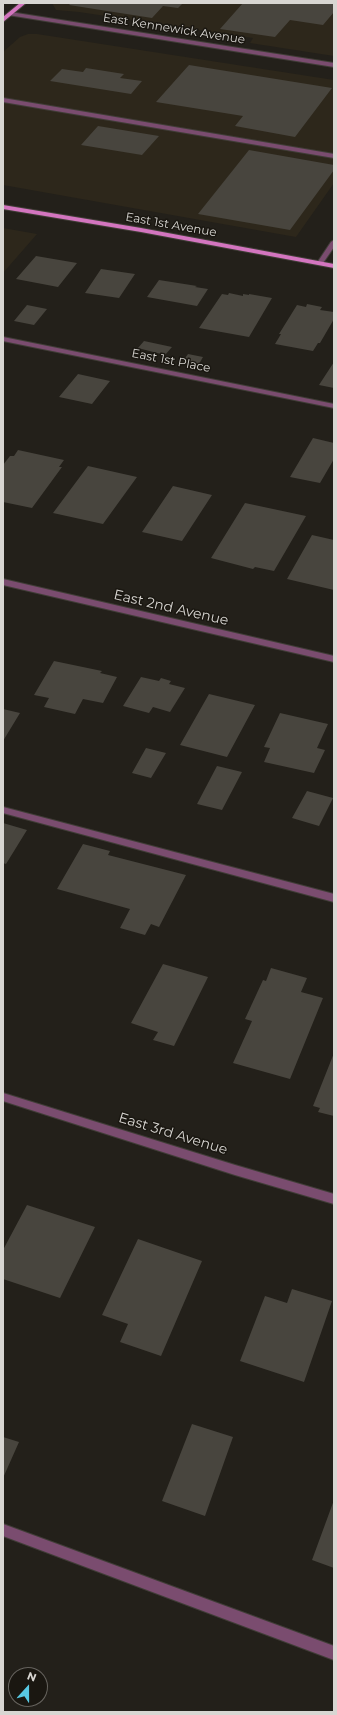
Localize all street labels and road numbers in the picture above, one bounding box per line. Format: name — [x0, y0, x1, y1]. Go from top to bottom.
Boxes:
street label: East Kennewick Avenue — [102, 11, 246, 47]
street label: East 1st Avenue — [124, 210, 218, 240]
street label: East 1st Place — [130, 346, 212, 376]
street label: East 2nd Avenue — [112, 587, 230, 629]
street label: East 3rd Avenue — [116, 1109, 230, 1159]

